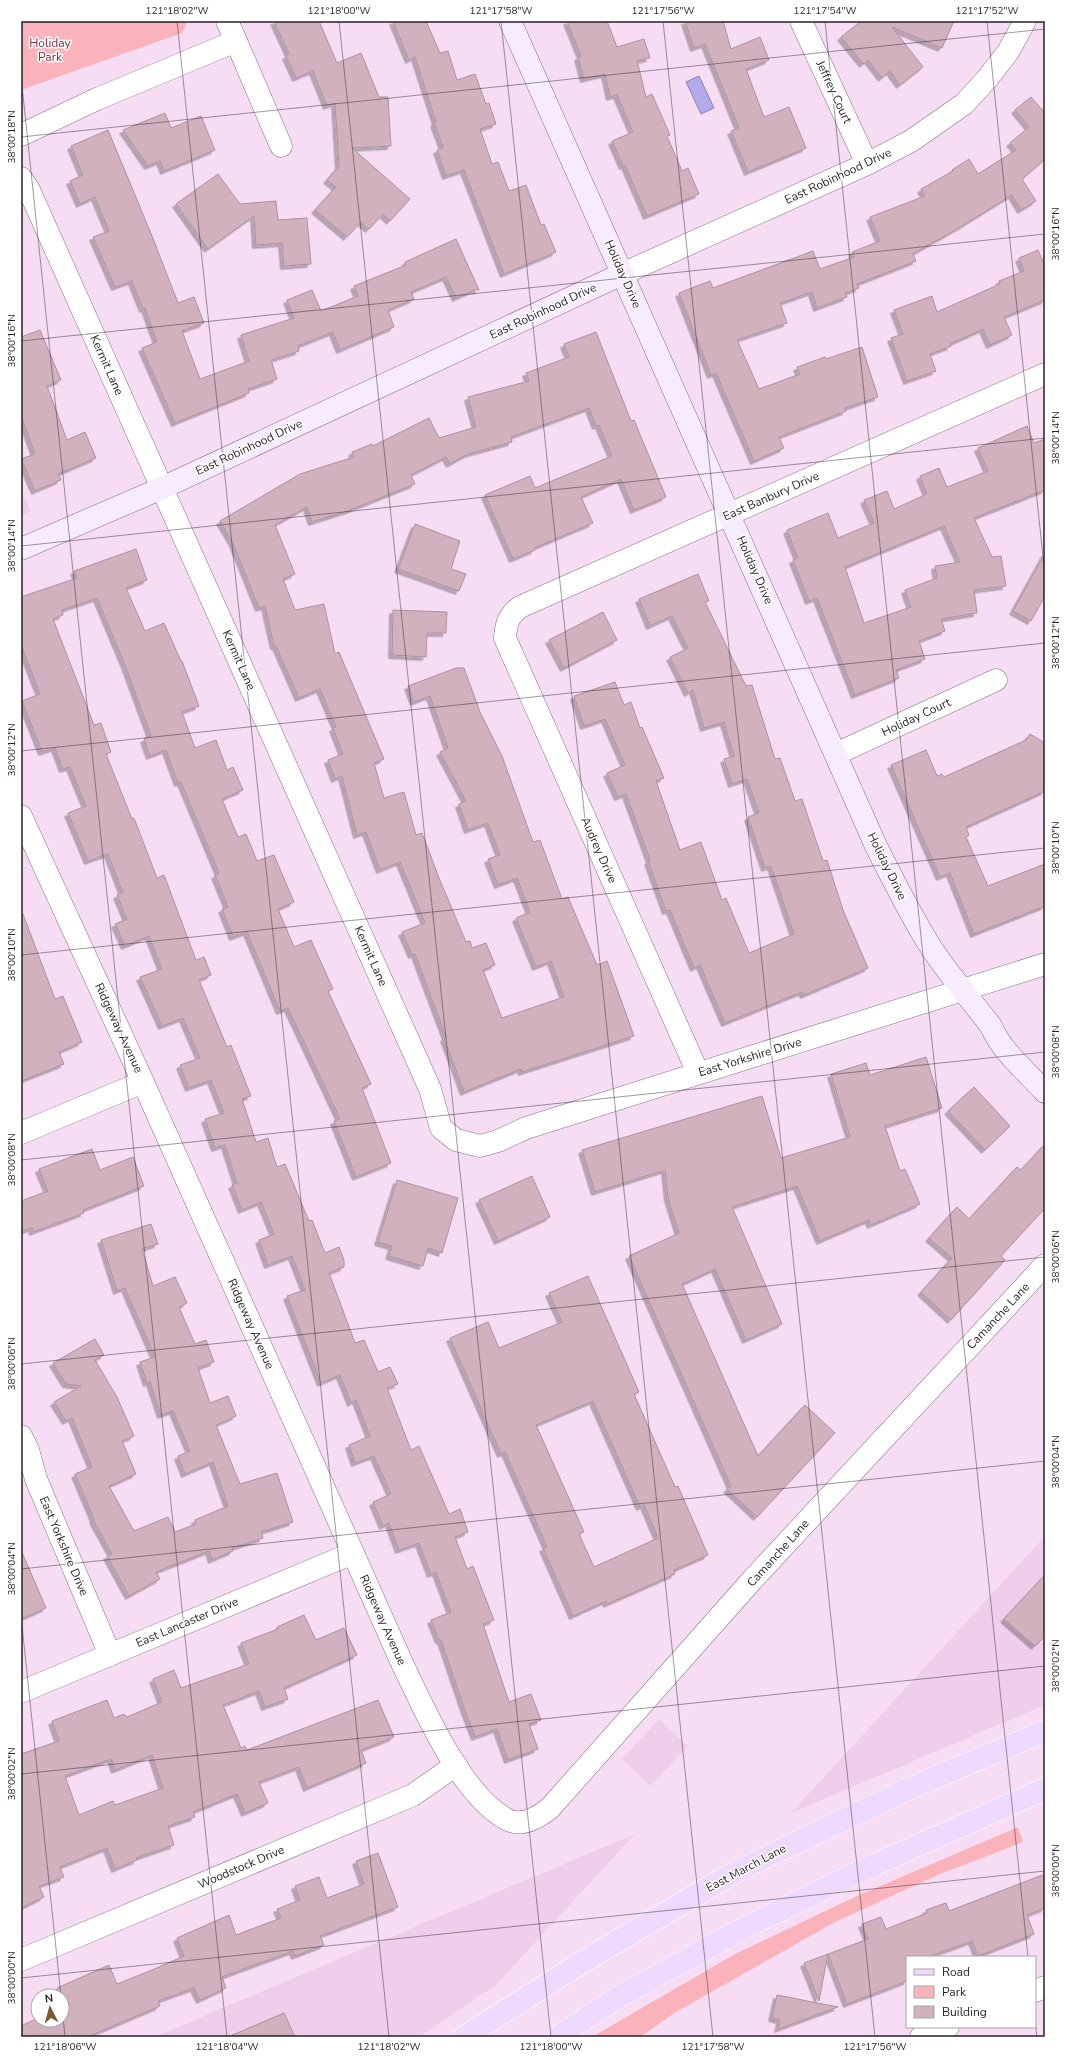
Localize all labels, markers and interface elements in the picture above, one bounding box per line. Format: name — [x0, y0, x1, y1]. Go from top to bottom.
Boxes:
text: 121°18'02"W — [146, 4, 208, 18]
text: 121°18'00"W — [308, 4, 370, 18]
text: 121°17'58"W — [470, 4, 532, 18]
text: 121°17'56"W — [632, 4, 694, 18]
text: 121°17'54"W — [794, 4, 856, 18]
text: 121°17'52"W — [956, 4, 1018, 18]
park label: Holiday Park — [29, 35, 72, 65]
street label: Jeffrey Court — [812, 57, 856, 127]
text: 38°00'18"N — [5, 110, 19, 164]
street label: East Robinhood Drive — [782, 144, 894, 208]
text: 38°00'16"N — [1049, 207, 1063, 261]
street label: Holiday Drive — [601, 237, 645, 311]
street label: East Robinhood Drive — [487, 279, 599, 343]
text: 38°00'16"N — [5, 314, 19, 368]
street label: Kermit Lane — [87, 332, 127, 398]
text: 38°00'14"N — [1049, 411, 1063, 465]
street label: East Robinhood Drive — [193, 415, 305, 479]
street label: East Banbury Drive — [720, 468, 822, 524]
text: 38°00'14"N — [5, 519, 19, 573]
street label: Holiday Drive — [733, 533, 777, 607]
text: 38°00'12"N — [1049, 616, 1063, 670]
street label: Kermit Lane — [219, 627, 259, 693]
street label: Holiday Court — [879, 694, 954, 740]
text: 38°00'12"N — [5, 723, 19, 777]
street label: Audrey Drive — [577, 814, 621, 886]
text: 38°00'10"N — [1049, 821, 1063, 875]
street label: Holiday Drive — [864, 830, 910, 902]
street label: Kermit Lane — [351, 923, 391, 989]
text: 38°00'10"N — [5, 928, 19, 982]
street label: Ridgeway Avenue — [91, 980, 147, 1076]
text: 38°00'08"N — [1049, 1025, 1063, 1079]
street label: East Yorkshire Drive — [697, 1034, 803, 1080]
text: 38°00'08"N — [5, 1133, 19, 1187]
text: 38°00'06"N — [1049, 1230, 1063, 1284]
street label: Ridgeway Avenue — [224, 1276, 278, 1372]
street label: Camanche Lane — [963, 1279, 1033, 1353]
text: 38°00'06"N — [5, 1337, 19, 1391]
text: 38°00'04"N — [1049, 1435, 1063, 1489]
street label: East Yorkshire Drive — [36, 1494, 92, 1598]
street label: Camanche Lane — [743, 1516, 813, 1590]
text: 38°00'04"N — [5, 1542, 19, 1596]
street label: Ridgeway Avenue — [356, 1572, 410, 1668]
street label: East Lancaster Drive — [133, 1593, 241, 1651]
text: 38°00'02"N — [1049, 1639, 1063, 1693]
text: 38°00'02"N — [5, 1747, 19, 1801]
street label: East March Lane — [703, 1840, 789, 1896]
street label: Woodstock Drive — [195, 1842, 287, 1892]
text: 38°00'00"N — [1049, 1844, 1063, 1898]
text: 38°00'00"N — [5, 1951, 19, 2005]
legend — [906, 1956, 1036, 2028]
text: Road — [942, 1964, 970, 1980]
text: Park — [942, 1984, 967, 2000]
north arrow — [30, 1988, 70, 2028]
text: N — [44, 1991, 54, 2006]
text: Building — [942, 2004, 987, 2020]
text: 121°18'06"W — [34, 2040, 96, 2054]
text: 121°18'04"W — [196, 2040, 258, 2054]
text: 121°18'02"W — [358, 2040, 420, 2054]
text: 121°18'00"W — [520, 2040, 582, 2054]
text: 121°17'58"W — [682, 2040, 744, 2054]
text: 121°17'56"W — [844, 2040, 906, 2054]

